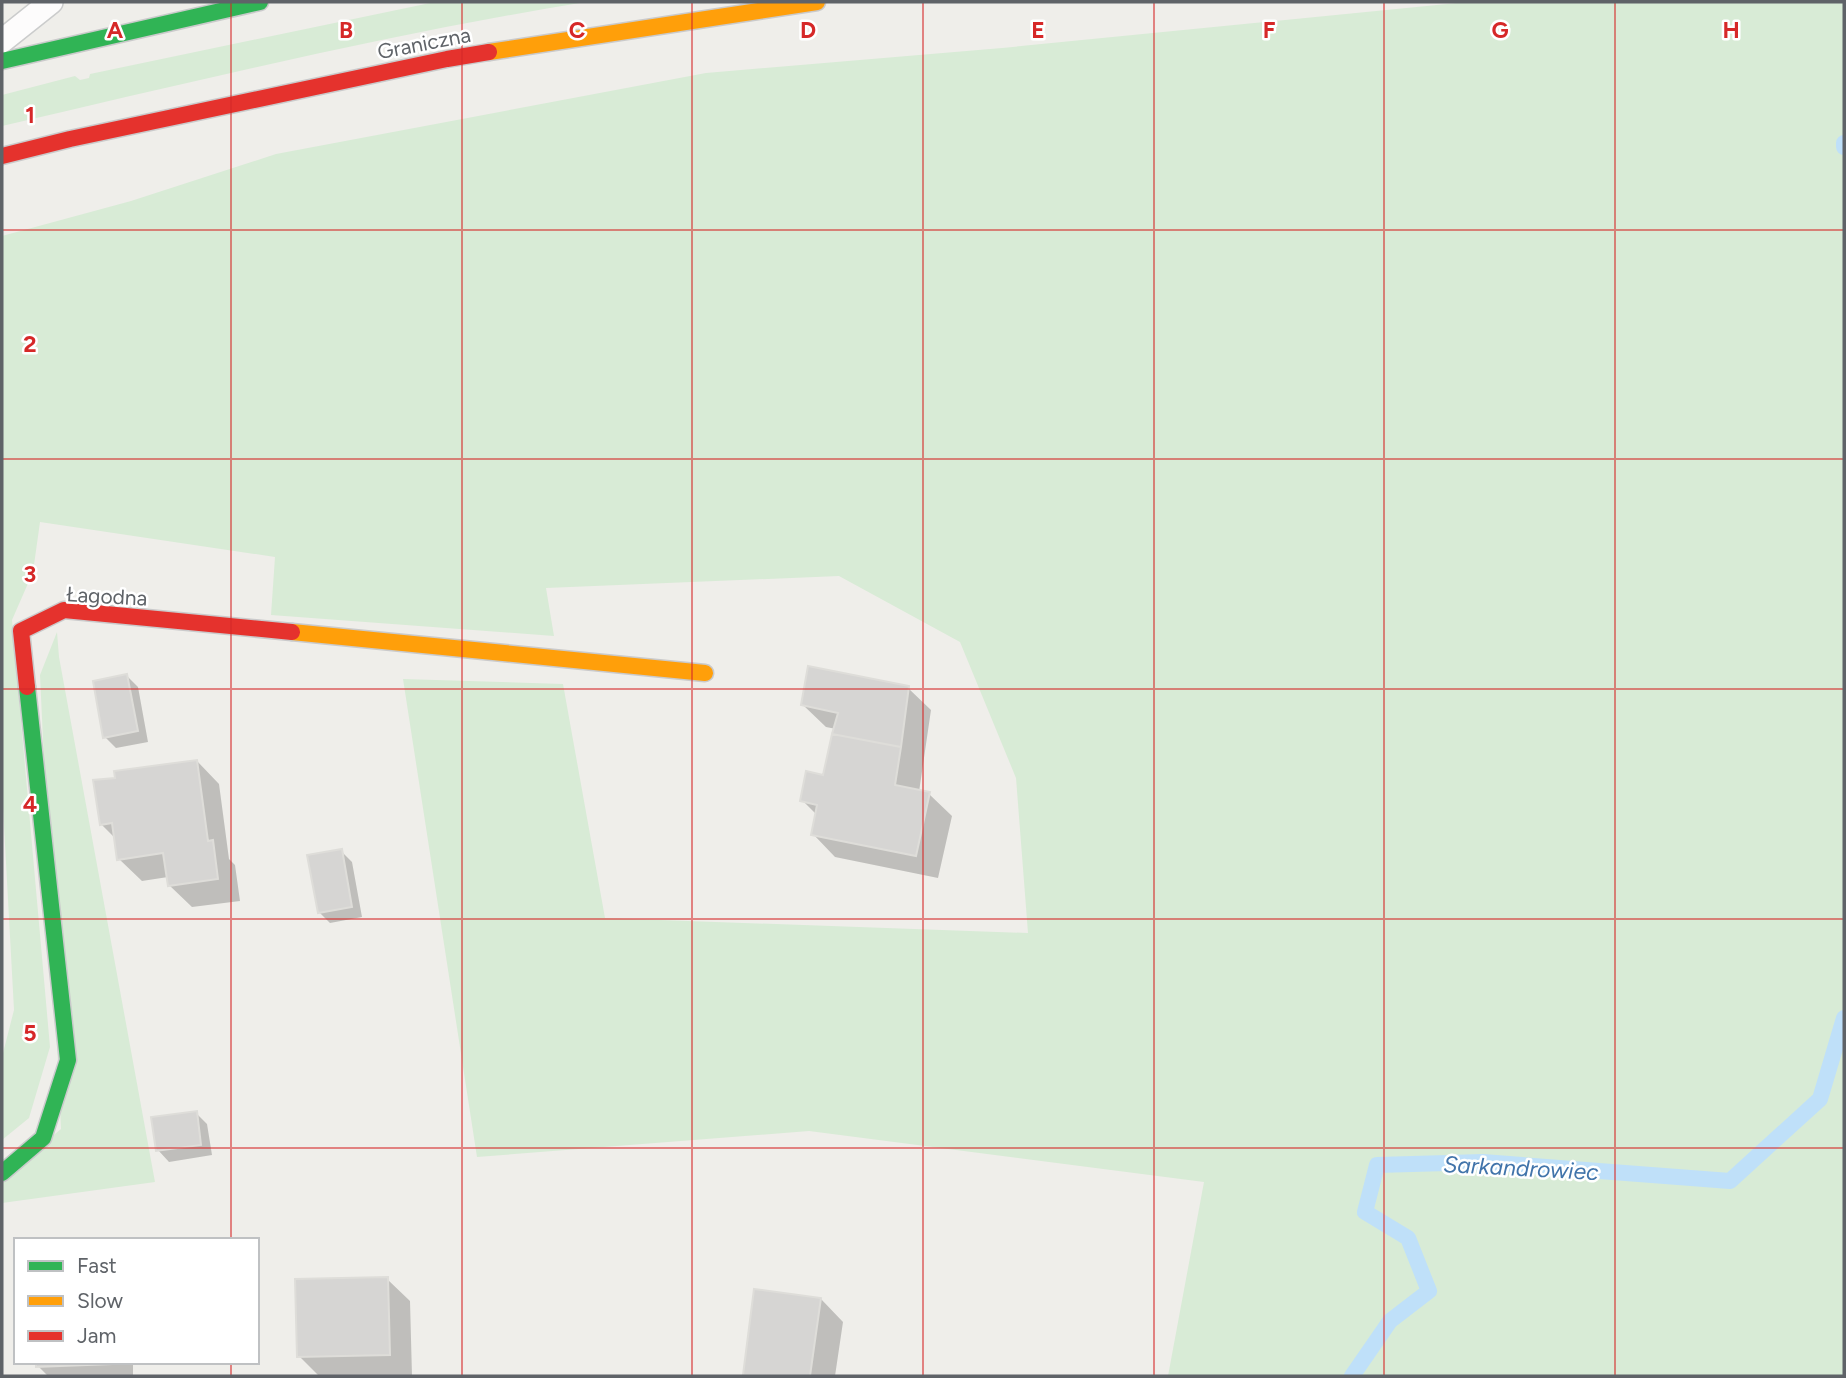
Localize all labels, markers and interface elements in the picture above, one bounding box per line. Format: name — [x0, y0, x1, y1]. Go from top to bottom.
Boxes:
text: A — [107, 16, 124, 44]
text: B — [339, 16, 353, 44]
text: C — [569, 16, 586, 44]
text: D — [800, 16, 816, 44]
text: E — [1031, 16, 1045, 44]
text: F — [1263, 16, 1276, 44]
text: G — [1491, 16, 1509, 44]
text: H — [1722, 16, 1740, 44]
street label: Graniczna — [375, 22, 473, 64]
text: 1 — [25, 101, 35, 129]
text: 2 — [23, 330, 37, 358]
text: 3 — [24, 560, 36, 588]
street label: Łagodna — [66, 581, 148, 611]
text: 4 — [23, 790, 37, 818]
text: 5 — [23, 1019, 37, 1047]
water label: Sarkandrowiec — [1443, 1150, 1600, 1186]
legend — [14, 1238, 259, 1364]
text: Fast — [77, 1253, 117, 1278]
text: Slow — [77, 1288, 123, 1313]
text: Jam — [77, 1323, 116, 1348]

